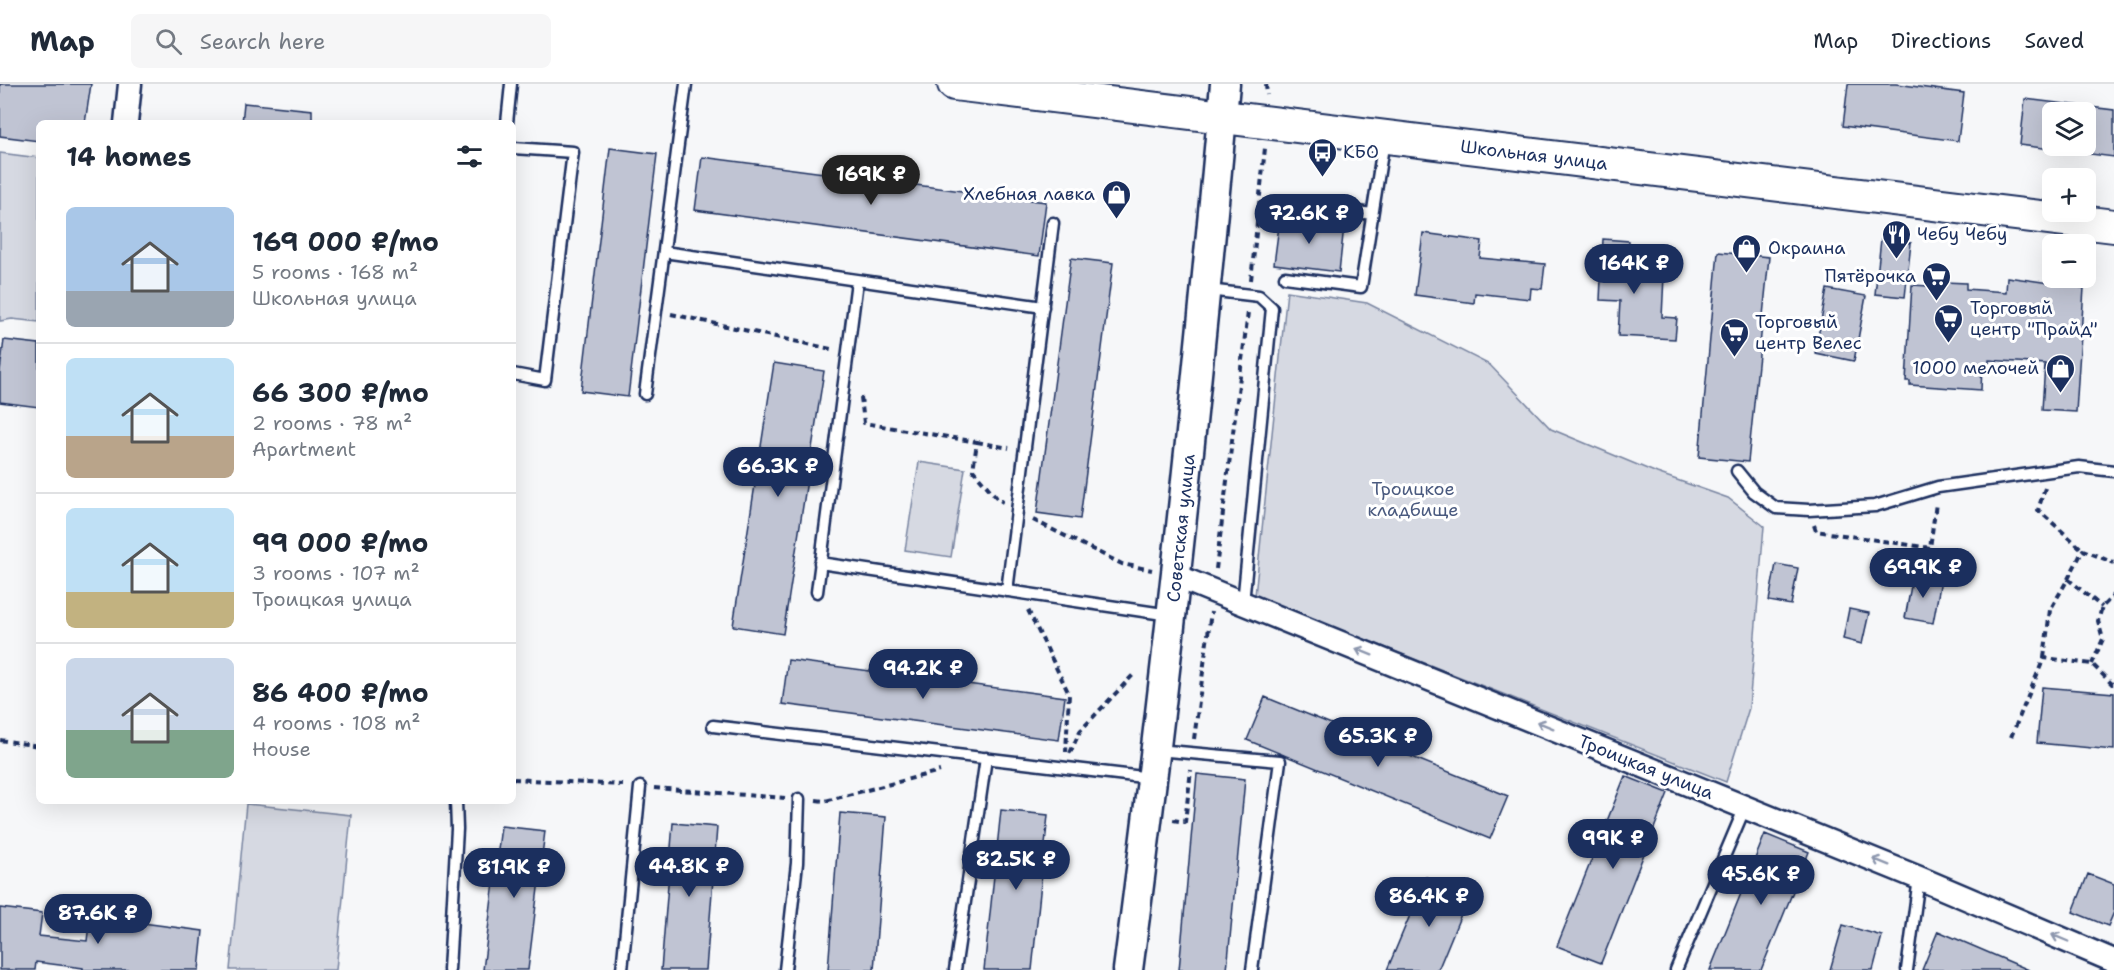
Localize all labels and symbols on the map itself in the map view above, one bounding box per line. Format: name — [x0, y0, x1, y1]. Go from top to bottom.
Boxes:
street label: Школьная улица — [1459, 134, 1609, 176]
bus stop icon: КБО — [1306, 136, 1338, 178]
place label: КБО — [1343, 140, 1379, 164]
pin: 169K ₽ — [822, 155, 920, 206]
shop icon: Хлебная лавка — [1100, 178, 1132, 220]
place label: Хлебная лавка — [963, 182, 1095, 206]
pin: 72.6K ₽ — [1254, 194, 1364, 245]
restaurant icon: Чебу Чебу — [1880, 218, 1912, 260]
place label: Чебу Чебу — [1917, 222, 2007, 246]
shop icon: Окраина — [1731, 232, 1763, 274]
place label: Окраина — [1768, 236, 1845, 260]
pin: 164K ₽ — [1585, 244, 1683, 295]
supermarket icon: Пятёрочка — [1921, 260, 1953, 302]
place label: Пятёрочка — [1825, 264, 1916, 288]
place label: Торговый центр "Прайд" — [1970, 296, 2098, 341]
supermarket icon: Торговый центр "Прайд" — [1933, 302, 1965, 344]
place label: Торговый центр Велес — [1755, 310, 1862, 355]
supermarket icon: Торговый центр Велес — [1718, 316, 1750, 358]
shop icon: 1000 мелочей — [2044, 352, 2076, 394]
place label: 1000 мелочей — [1912, 356, 2039, 380]
pin: 66.3K ₽ — [723, 447, 833, 498]
street label: Советская улица — [1161, 453, 1201, 603]
park label: Троицкое кладбище — [1367, 477, 1459, 522]
pin: 69.9K ₽ — [1868, 548, 1978, 599]
one-way arrow — [1355, 646, 1374, 657]
pin: 94.2K ₽ — [868, 649, 978, 700]
pin: 65.3K ₽ — [1323, 717, 1433, 768]
one-way arrow — [1536, 719, 1554, 730]
street label: Троицкая улица — [1575, 729, 1717, 805]
pin: 99K ₽ — [1571, 819, 1655, 870]
pin: 82.5K ₽ — [961, 840, 1071, 891]
pin: 44.8K ₽ — [634, 847, 744, 898]
pin: 81.9K ₽ — [459, 848, 569, 899]
pin: 45.6K ₽ — [1706, 855, 1816, 906]
one-way arrow — [1872, 856, 1890, 867]
pin: 86.4K ₽ — [1374, 877, 1484, 928]
pin: 87.6K ₽ — [43, 894, 153, 945]
one-way arrow — [2052, 932, 2070, 944]

